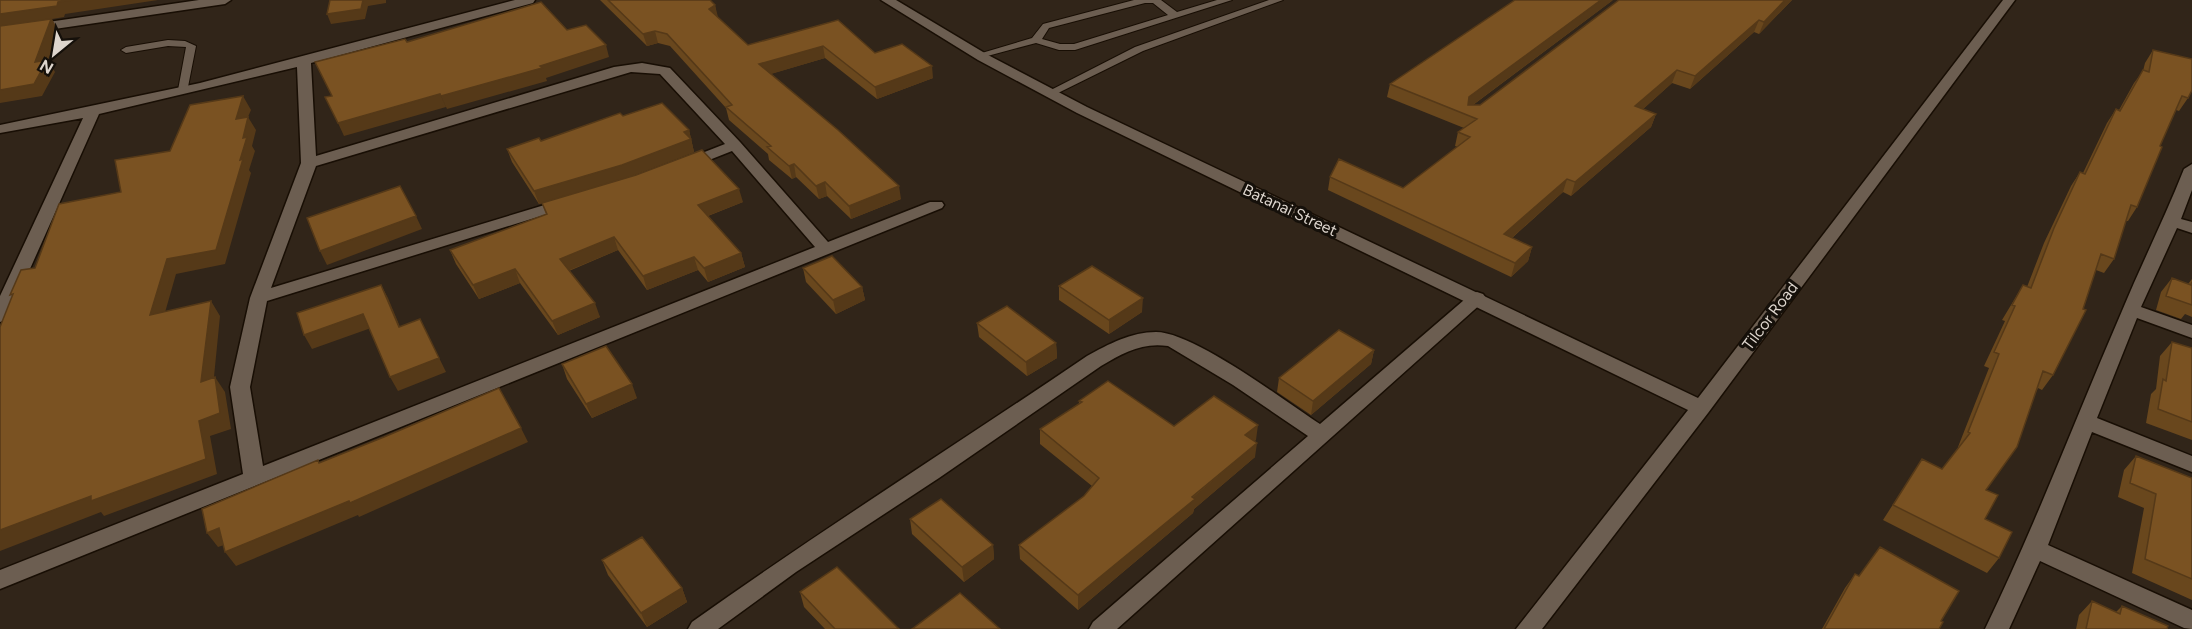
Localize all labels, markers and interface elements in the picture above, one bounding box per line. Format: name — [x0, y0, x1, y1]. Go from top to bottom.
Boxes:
north arrow — [24, 24, 84, 84]
text: N — [37, 55, 57, 78]
street label: Batanai Street — [1240, 180, 1340, 240]
street label: Tilcor Road — [1738, 278, 1802, 354]

